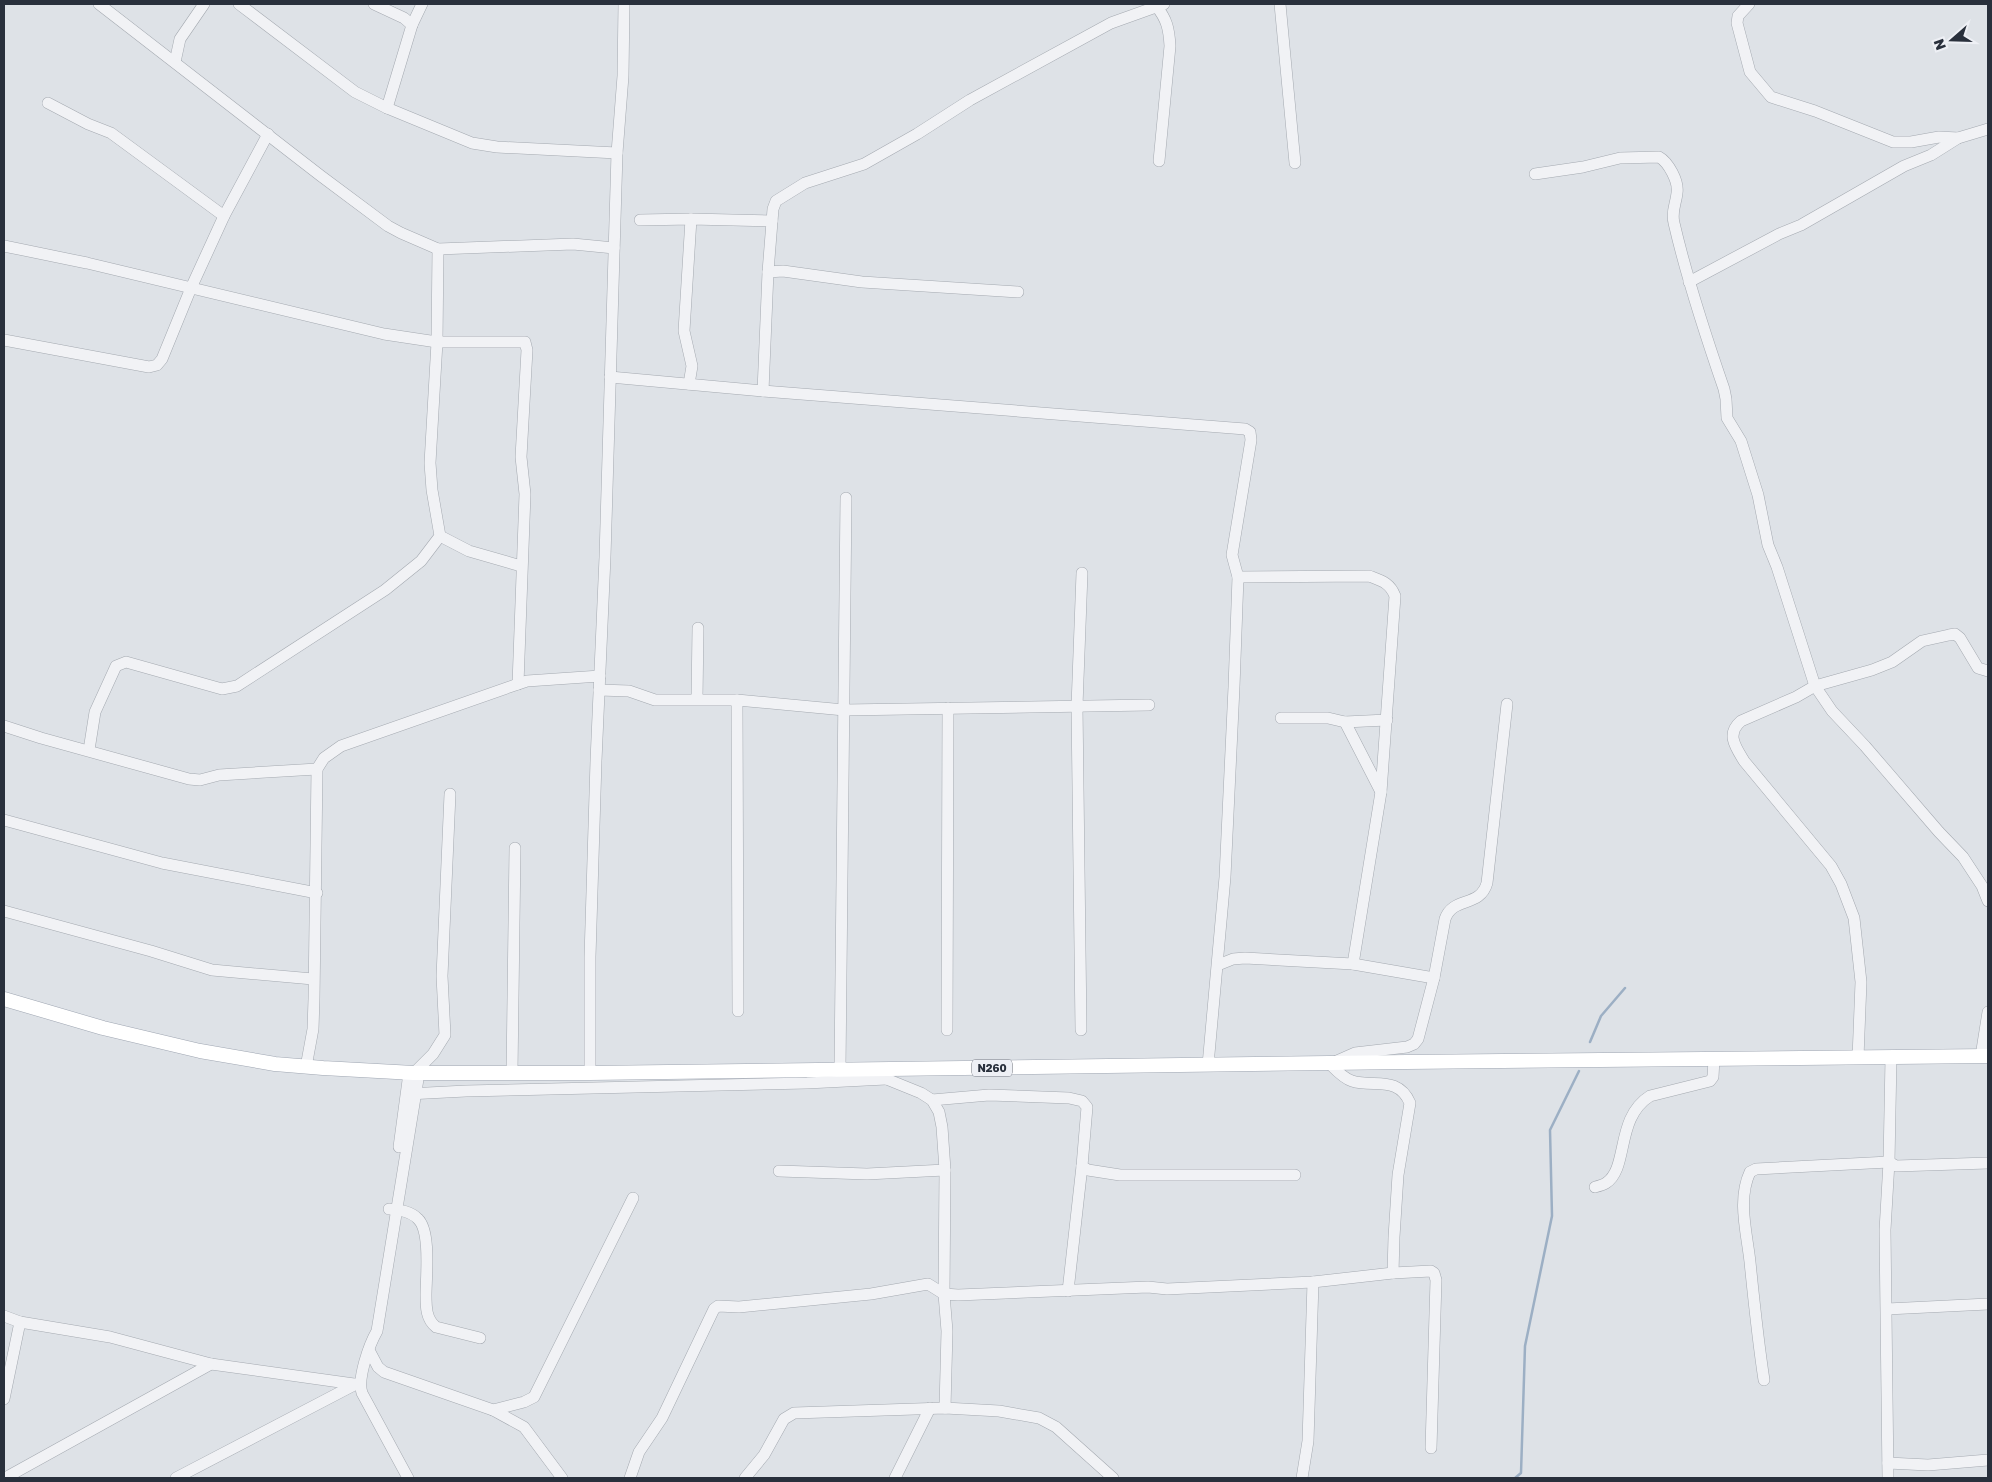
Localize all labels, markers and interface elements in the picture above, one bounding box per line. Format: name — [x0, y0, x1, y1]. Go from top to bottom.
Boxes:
north arrow — [1927, 15, 1977, 65]
text: N — [1930, 37, 1949, 53]
road number: N260 — [972, 1060, 1012, 1076]

